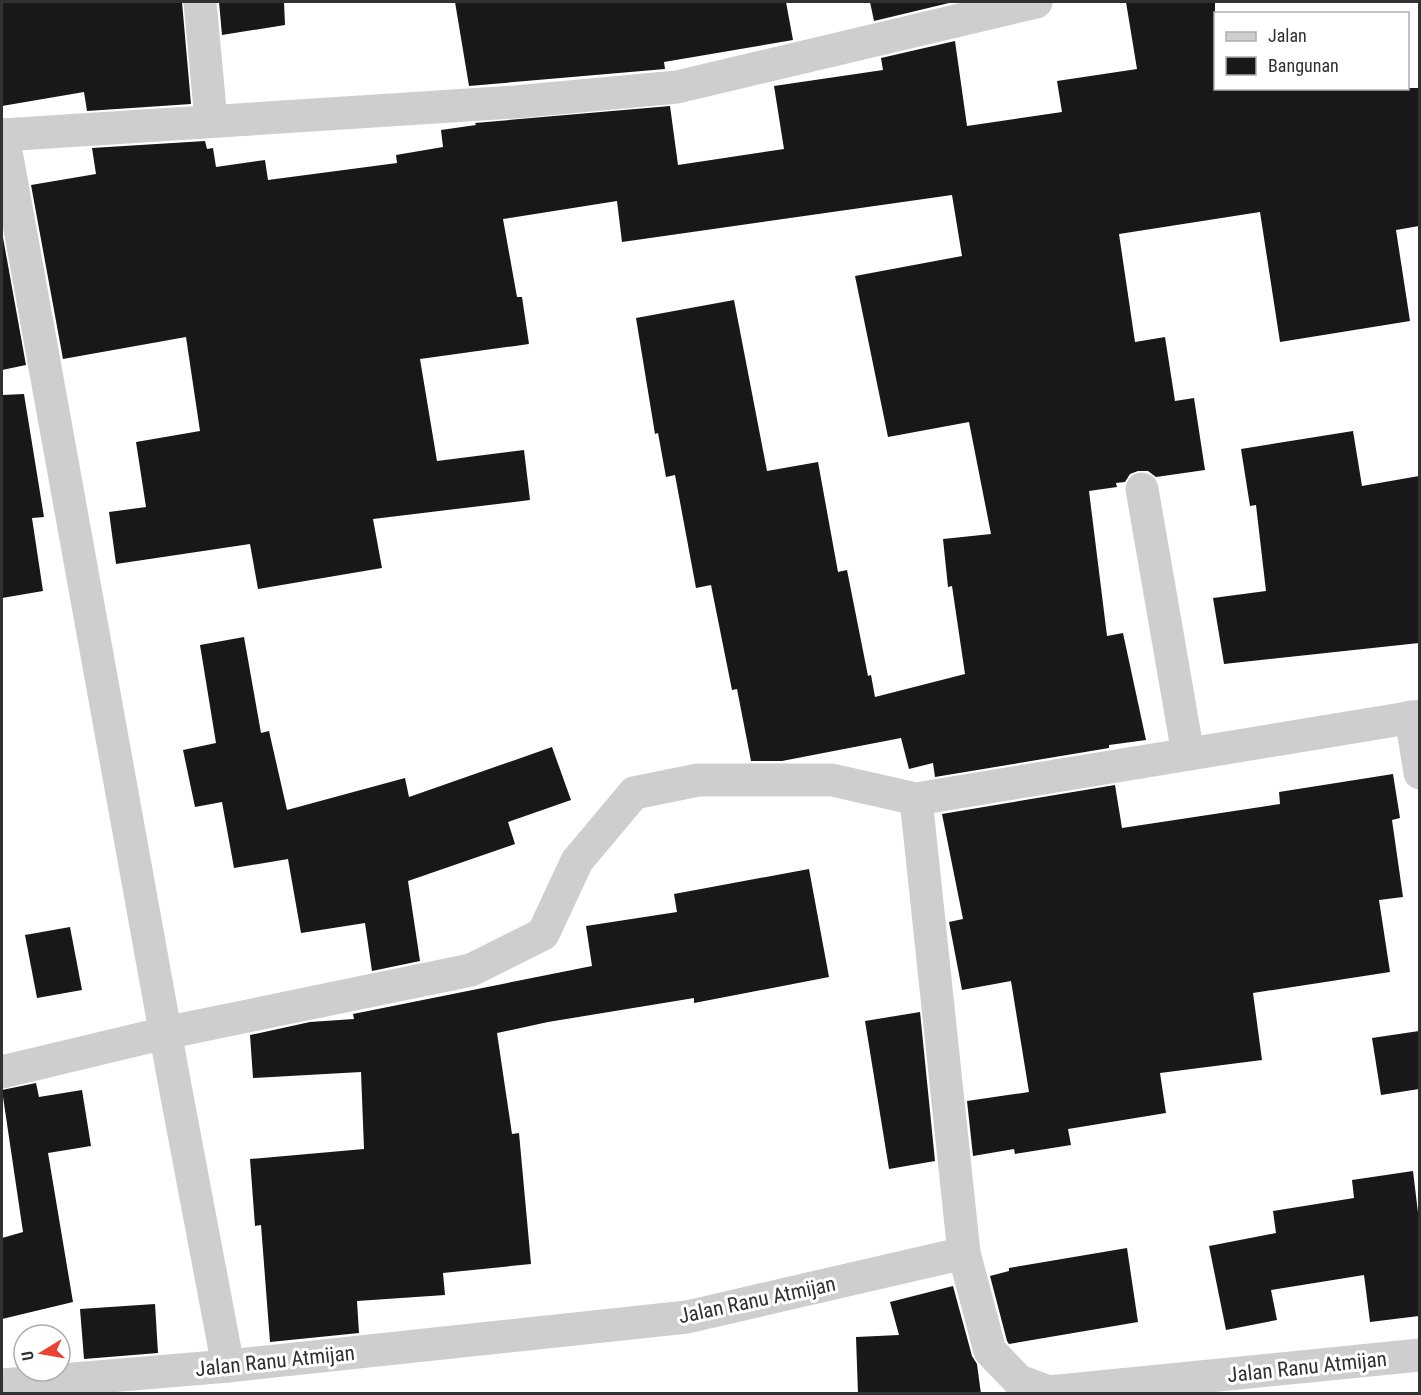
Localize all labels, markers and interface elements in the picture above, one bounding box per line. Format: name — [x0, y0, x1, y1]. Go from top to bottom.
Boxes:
legend — [1214, 12, 1409, 90]
text: Jalan — [1268, 25, 1307, 46]
text: Bangunan — [1268, 55, 1339, 76]
street label: Jalan Ranu Atmijan — [676, 1272, 838, 1328]
north arrow — [12, 1323, 72, 1383]
street label: Jalan Ranu Atmijan — [194, 1341, 356, 1381]
street label: Jalan Ranu Atmijan — [1226, 1347, 1388, 1387]
text: U — [18, 1349, 38, 1362]

